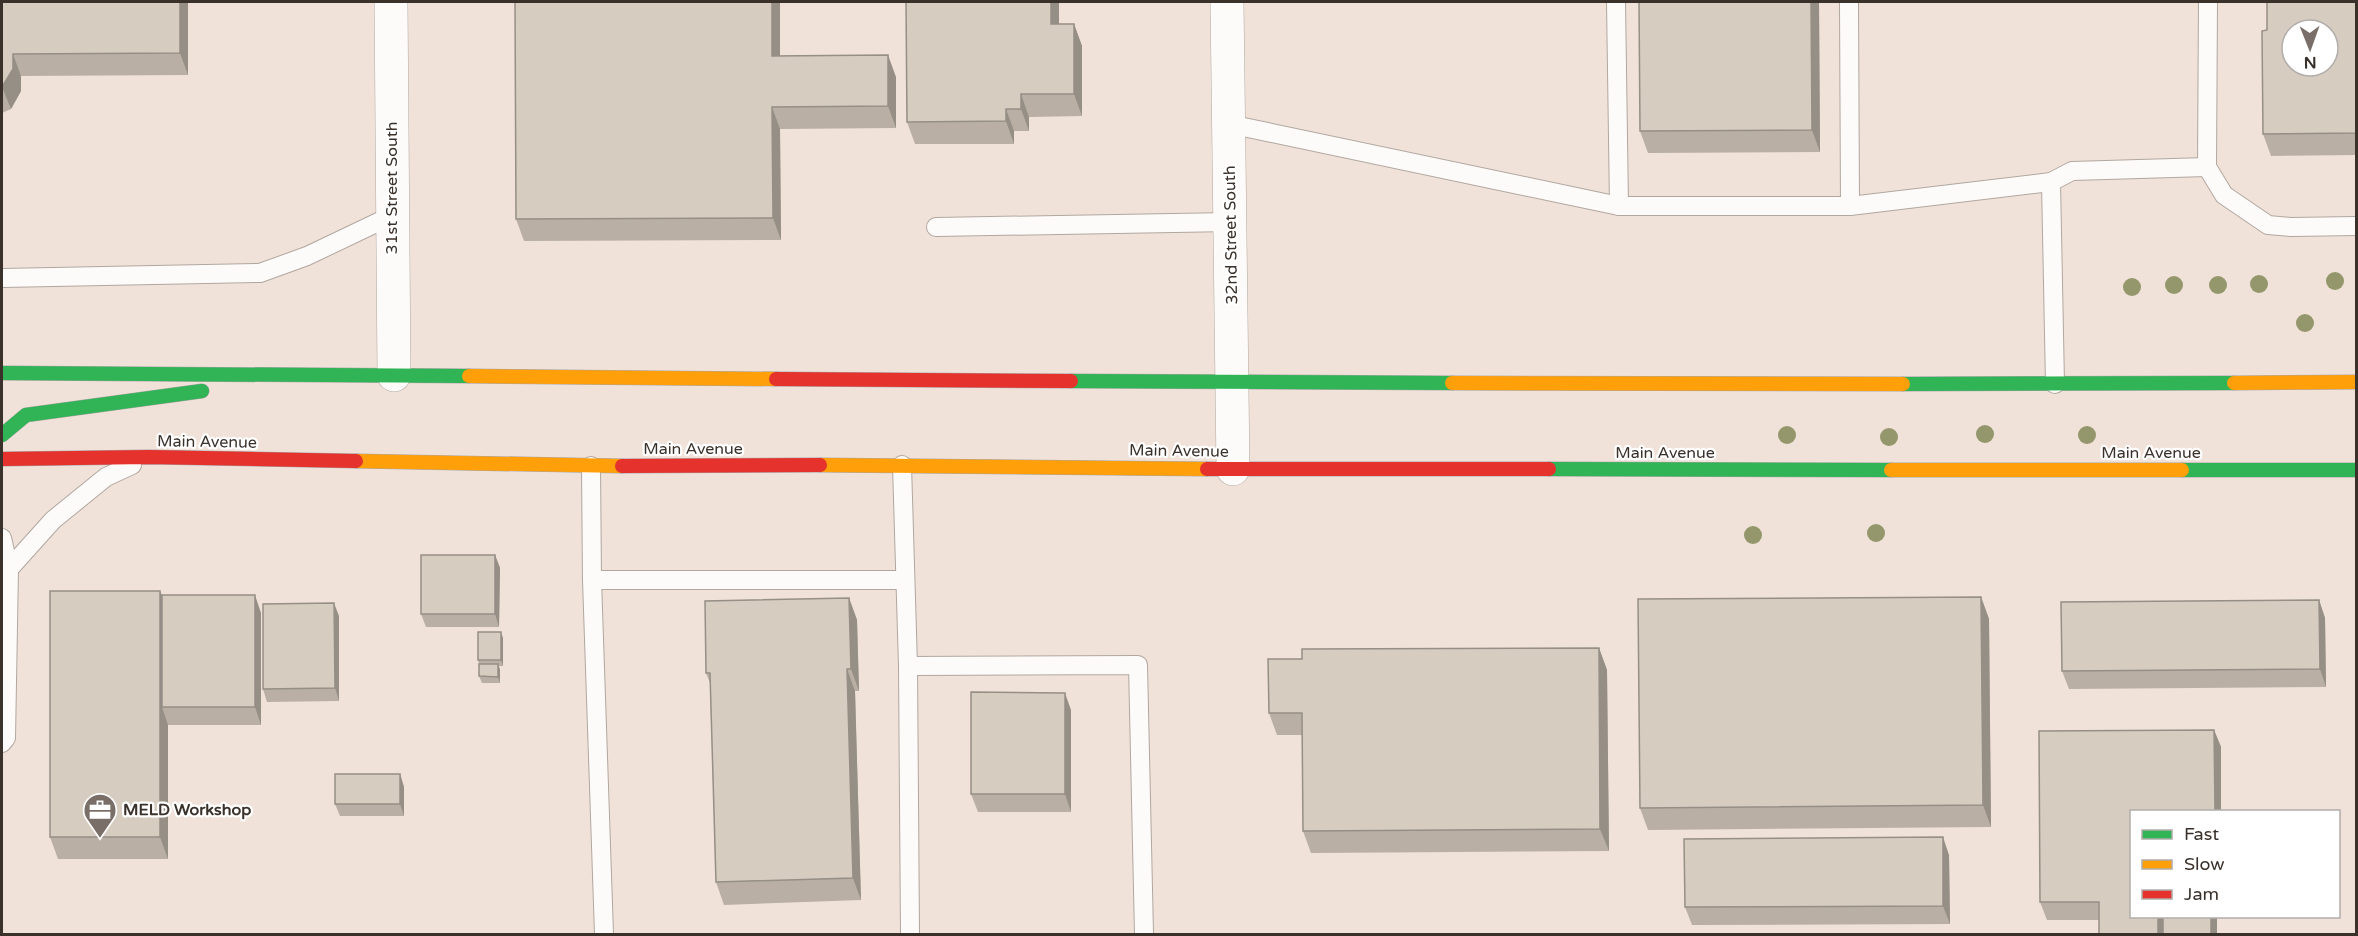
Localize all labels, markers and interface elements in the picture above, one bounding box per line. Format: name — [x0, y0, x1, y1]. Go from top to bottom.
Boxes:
north arrow — [2280, 18, 2340, 78]
text: N — [2304, 52, 2317, 72]
street label: 31st Street South — [382, 121, 402, 255]
street label: 32nd Street South — [1220, 165, 1242, 305]
street label: Main Avenue — [157, 431, 257, 453]
street label: Main Avenue — [643, 439, 743, 459]
street label: Main Avenue — [1129, 440, 1229, 462]
street label: Main Avenue — [1615, 443, 1715, 463]
street label: Main Avenue — [2101, 443, 2201, 463]
office icon: MELD Workshop — [82, 792, 118, 839]
place label: MELD Workshop — [123, 800, 251, 820]
legend — [2130, 810, 2340, 918]
text: Fast — [2184, 823, 2219, 845]
text: Slow — [2184, 853, 2225, 875]
text: Jam — [2184, 883, 2219, 905]

